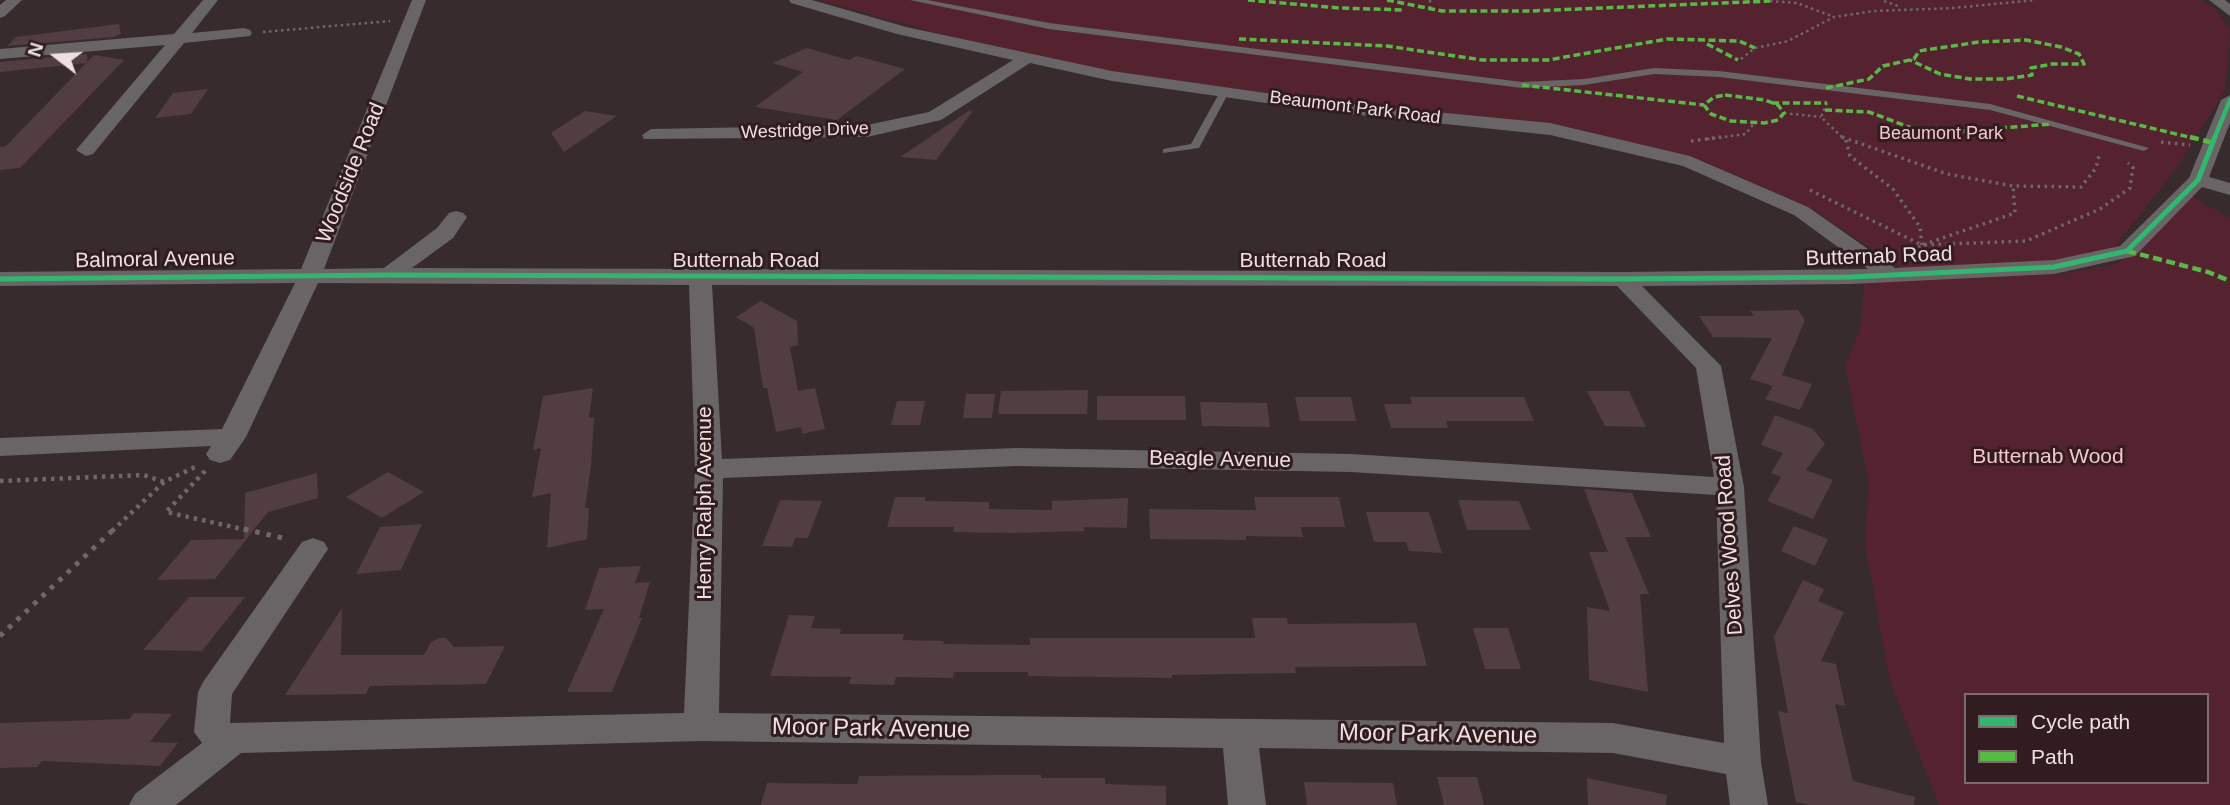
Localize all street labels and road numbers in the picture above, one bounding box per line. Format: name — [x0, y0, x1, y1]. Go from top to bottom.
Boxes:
street label: Beaumont Park Road — [1268, 87, 1442, 129]
street label: Woodside Road — [311, 99, 391, 247]
street label: Westridge Drive — [741, 118, 869, 144]
street label: Butternab Road — [1805, 242, 1953, 272]
street label: Balmoral Avenue — [75, 246, 235, 274]
street label: Butternab Road — [672, 248, 820, 274]
street label: Butternab Road — [1239, 248, 1387, 274]
street label: Henry Ralph Avenue — [692, 406, 718, 600]
street label: Beagle Avenue — [1149, 446, 1291, 474]
street label: Delves Wood Road — [1711, 454, 1749, 636]
street label: Moor Park Avenue — [772, 713, 970, 745]
street label: Moor Park Avenue — [1339, 719, 1537, 751]

